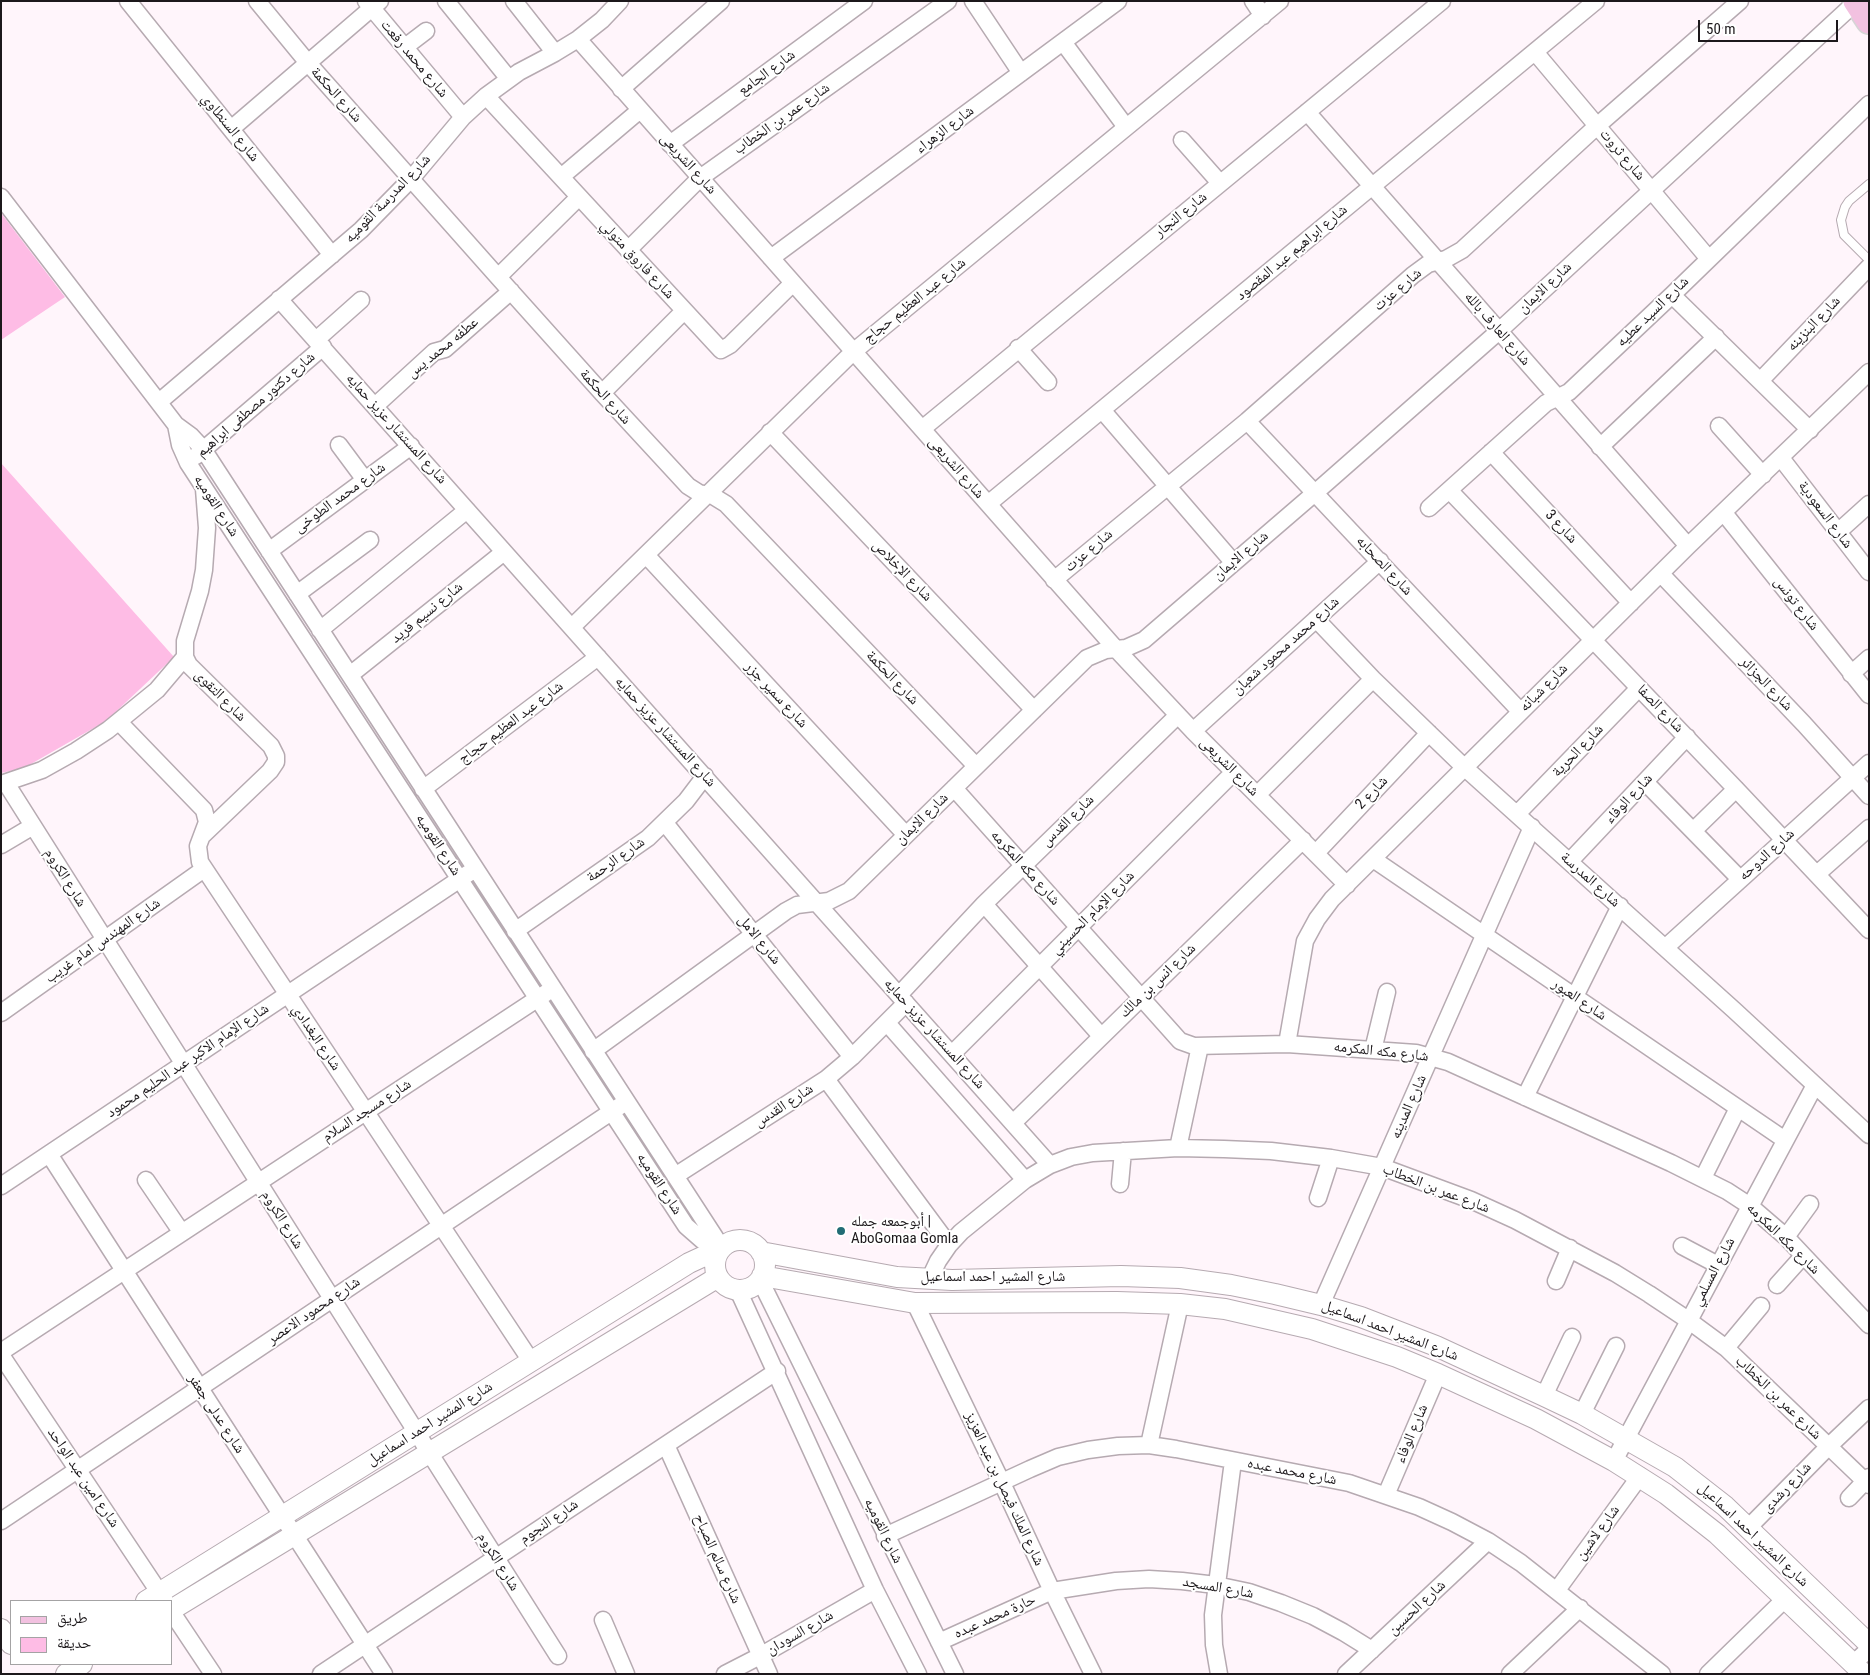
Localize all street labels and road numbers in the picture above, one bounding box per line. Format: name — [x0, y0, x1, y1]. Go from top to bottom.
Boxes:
street label: شارع محمد رفعت — [376, 16, 452, 102]
street label: شارع الجامع — [735, 46, 799, 100]
street label: شارع الحكمة — [306, 64, 366, 126]
street label: شارع عمر بن الخطاب — [731, 79, 833, 159]
street label: شارع السنطاوي — [197, 90, 263, 166]
street label: شارع الزهراء — [912, 102, 978, 158]
street label: شارع ثروت — [1595, 126, 1649, 184]
street label: شارع الشريعى — [656, 130, 720, 198]
street label: شارع المدرسة القوميه — [341, 151, 435, 247]
street label: شارع النجار — [1151, 188, 1211, 242]
street label: شارع ابراهيم عبد المقصود — [1233, 201, 1351, 305]
street label: شارع فاروق متولي — [596, 217, 678, 303]
street label: شارع عبد العظيم حجاج — [860, 254, 970, 348]
street label: شارع الايمان — [1514, 258, 1576, 318]
street label: شارع عزت — [1370, 265, 1426, 315]
street label: شارع السيد عطيه — [1613, 273, 1693, 351]
street label: شارع العارف بالله — [1460, 288, 1534, 370]
street label: شارع البنزينه — [1783, 293, 1845, 355]
street label: عطفه محمد يس — [404, 314, 482, 382]
street label: شارع دكتور مصطفى ابراهيم — [193, 348, 319, 462]
street label: شارع الحكمة — [575, 366, 635, 428]
street label: شارع المستشار عزيز حمايه — [341, 370, 451, 488]
street label: شارع الشريعى — [924, 433, 988, 503]
street label: شارع محمد الطوخى — [291, 459, 389, 537]
street label: شارع القوميه — [189, 472, 243, 540]
street label: شارع السعودية — [1794, 478, 1856, 552]
street label: شارع 3 — [1541, 506, 1581, 548]
street label: شارع عزت — [1061, 526, 1117, 576]
street label: شارع الايمان — [1209, 528, 1273, 584]
street label: شارع الصحابه — [1352, 532, 1416, 600]
street label: شارع الإخلاص — [868, 537, 936, 605]
street label: شارع تونس — [1769, 573, 1823, 635]
street label: شارع نسيم فريد — [387, 579, 467, 647]
street label: شارع محمد محمود شعبان — [1229, 593, 1343, 699]
street label: شارع الحكمة — [862, 647, 922, 709]
street label: شارع الجزائر — [1736, 653, 1796, 715]
street label: شارع سمير جزر — [741, 658, 811, 732]
street label: شارع شبانه — [1516, 660, 1572, 716]
street label: شارع التقوى — [190, 666, 250, 726]
street label: شارع المستشار عزيز حمايه — [610, 673, 720, 791]
street label: شارع عبد العظيم حجاج — [455, 678, 567, 768]
street label: شارع الصفا — [1633, 681, 1687, 737]
street label: شارع الحرية — [1548, 721, 1608, 781]
street label: شارع الشريعى — [1196, 734, 1262, 800]
street label: شارع الوفاء — [1601, 770, 1657, 828]
street label: شارع 2 — [1352, 772, 1392, 814]
street label: شارع الايمان — [892, 789, 952, 849]
street label: شارع القدس — [1038, 791, 1098, 851]
street label: شارع القوميه — [411, 811, 465, 879]
street label: شارع الدوحه — [1735, 825, 1799, 885]
street label: شارع مكه المكرمه — [986, 827, 1064, 909]
street label: شارع الرحمة — [583, 833, 649, 887]
street label: شارع الكروم — [40, 845, 90, 911]
street label: شارع المدرسة — [1556, 848, 1624, 912]
street label: شارع الإمام الحسيني — [1047, 867, 1139, 959]
street label: شارع المهندس امام غريب — [42, 894, 164, 988]
street label: شارع الامل — [733, 911, 785, 969]
street label: شارع انس بن مالك — [1116, 940, 1200, 1022]
street label: شارع المستشار عزيز حمايه — [879, 975, 989, 1093]
street label: شارع العبور — [1548, 975, 1610, 1025]
street label: شارع الإمام الاكبر عبد الحليم محمود — [103, 1000, 273, 1122]
street label: شارع البغدادي — [287, 1002, 345, 1074]
street label: شارع مكه المكرمه — [1333, 1038, 1429, 1066]
street label: شارع المدينه — [1387, 1072, 1431, 1142]
street label: شارع مسجد السلام — [319, 1076, 415, 1146]
street label: شارع القدس — [751, 1080, 817, 1132]
street label: شارع القوميه — [632, 1150, 686, 1218]
street label: شارع عمر بن الخطاب — [1380, 1160, 1492, 1218]
street label: شارع الكروم — [257, 1187, 307, 1253]
street label: شارع مكه المكرمه — [1742, 1199, 1824, 1279]
street label: شارع المسلمي — [1688, 1235, 1740, 1309]
street label: شارع المشير احمد اسماعيل — [921, 1268, 1065, 1286]
street label: شارع محمود الاعصر — [264, 1273, 364, 1349]
street label: شارع المشير احمد اسماعيل — [1319, 1297, 1461, 1365]
street label: شارع عمر بن الخطاب — [1731, 1352, 1825, 1444]
street label: شارع عدلى جعفر — [184, 1371, 248, 1457]
street label: شارع المشير احمد اسماعيل — [364, 1378, 496, 1470]
street label: شارع الوفاء — [1392, 1402, 1432, 1466]
street label: شارع الملك فيصل بن عبد العزيز — [960, 1409, 1048, 1569]
street label: شارع امين عبد الواحد — [43, 1425, 123, 1531]
street label: شارع محمد عبده — [1246, 1455, 1338, 1489]
street label: شارع رشدى — [1758, 1459, 1816, 1517]
street label: شارع المشير احمد اسماعيل — [1694, 1479, 1812, 1591]
street label: شارع القوميه — [859, 1495, 907, 1567]
street label: شارع النجوم — [516, 1496, 582, 1548]
street label: شارع لاشين — [1572, 1502, 1624, 1564]
street label: شارع سالم الصباح — [689, 1511, 745, 1607]
street label: شارع الكروم — [473, 1529, 523, 1595]
street label: شارع المسجد — [1181, 1573, 1255, 1603]
street label: شارع الحسين — [1384, 1577, 1450, 1639]
street label: حارة محمد عبده — [951, 1591, 1039, 1643]
street label: شارع السودان — [763, 1607, 837, 1659]

